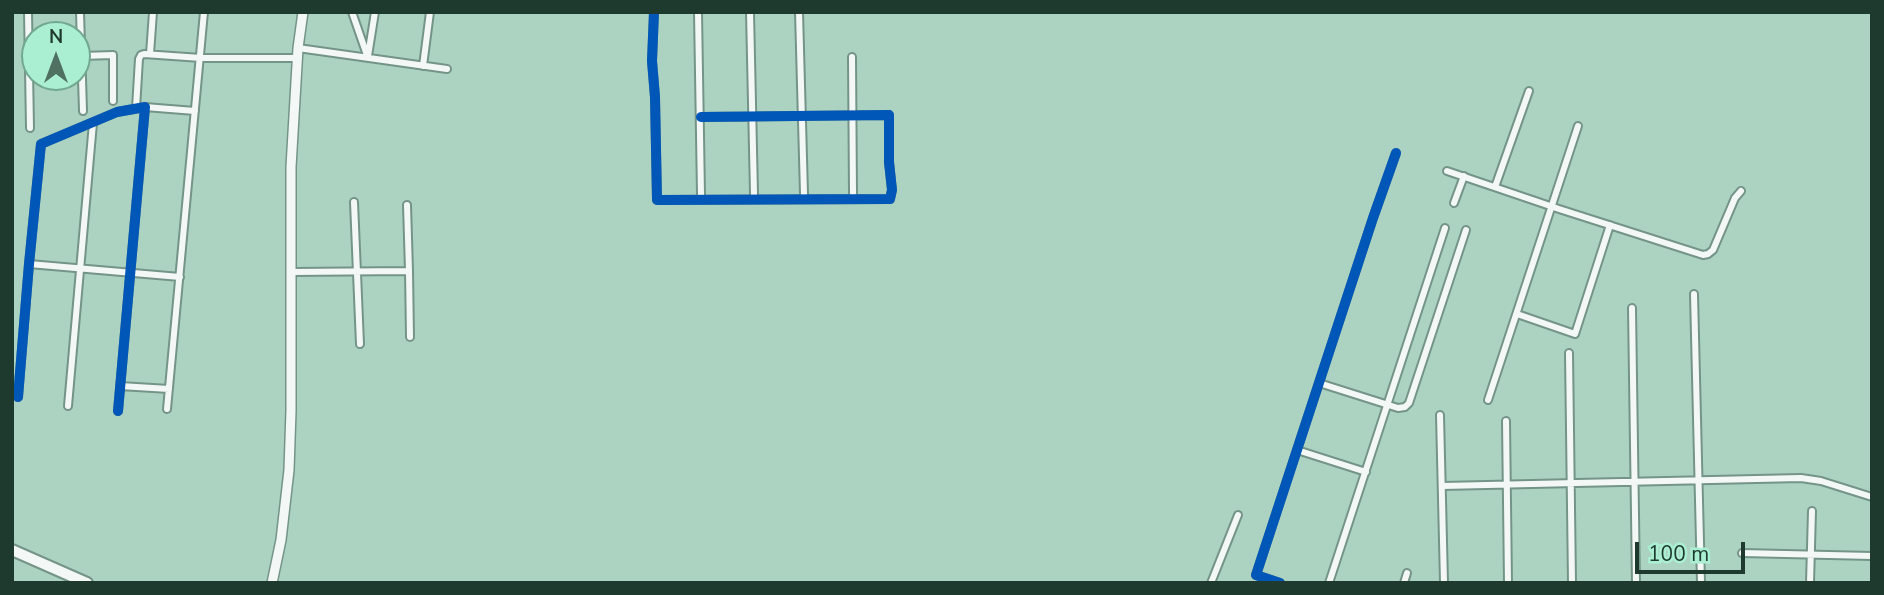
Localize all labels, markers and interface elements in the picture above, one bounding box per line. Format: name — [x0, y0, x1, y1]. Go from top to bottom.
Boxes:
north arrow — [21, 21, 91, 91]
text: N — [49, 24, 63, 50]
scale bar — [1639, 528, 1749, 572]
text: 100 m — [1648, 540, 1709, 568]

